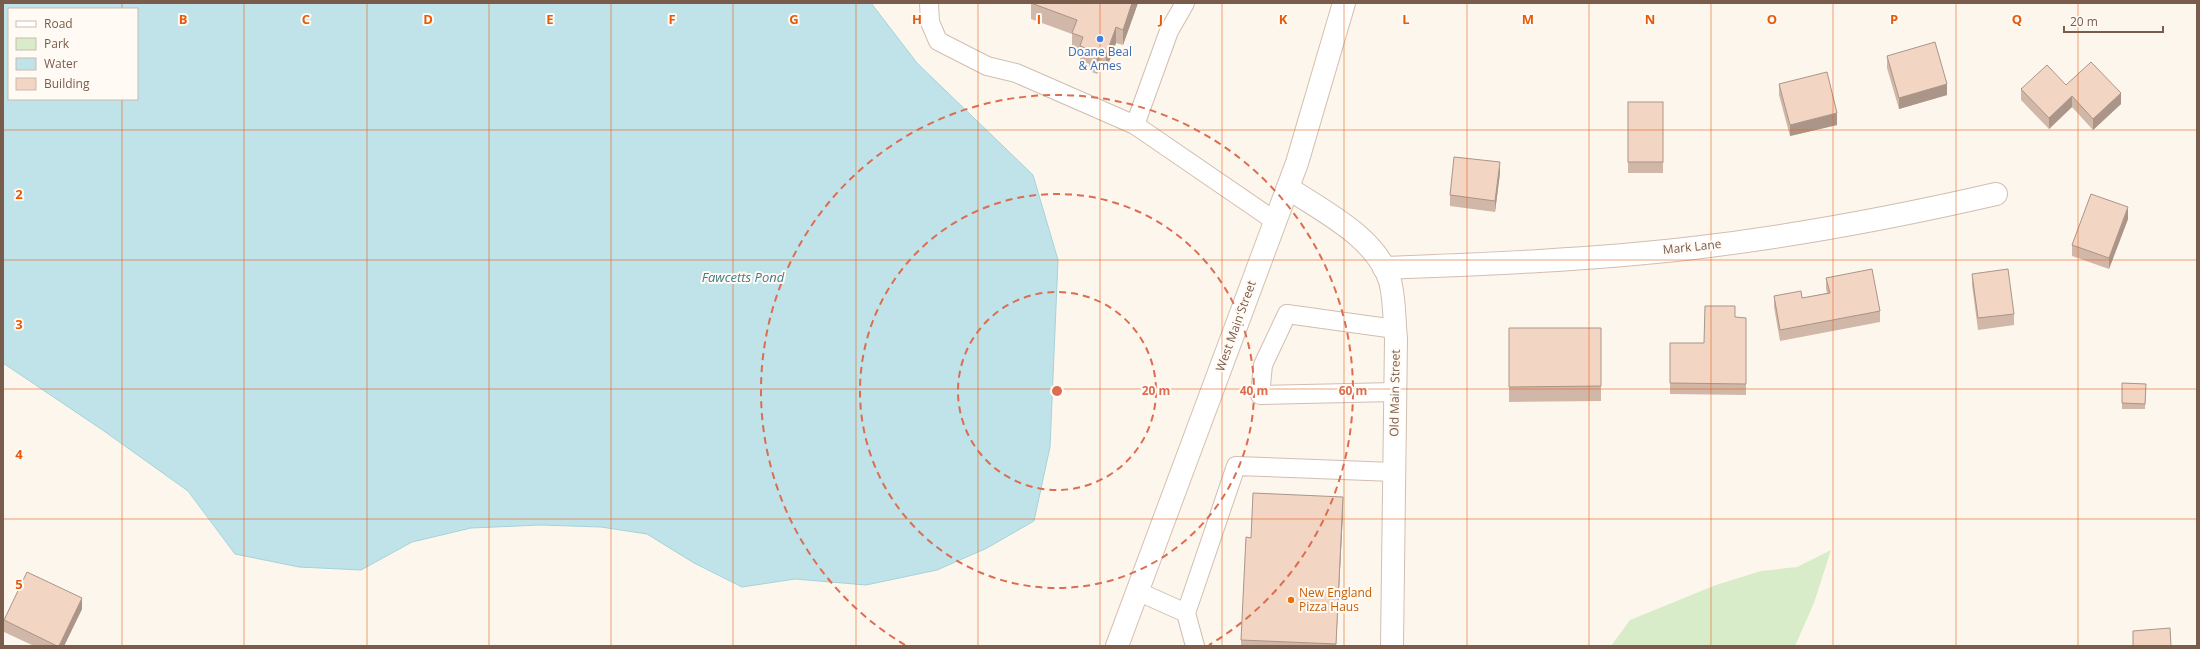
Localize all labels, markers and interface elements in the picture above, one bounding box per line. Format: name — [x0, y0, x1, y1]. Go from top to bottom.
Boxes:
legend — [8, 8, 138, 100]
scale bar — [2064, 8, 2163, 34]
text: B — [179, 10, 188, 28]
text: C — [302, 10, 310, 28]
text: D — [423, 10, 433, 28]
text: E — [546, 10, 554, 28]
text: F — [668, 10, 676, 28]
text: G — [789, 10, 799, 28]
text: H — [912, 10, 922, 28]
text: I — [1037, 10, 1041, 28]
text: J — [1158, 10, 1163, 28]
text: K — [1279, 10, 1288, 28]
text: L — [1402, 10, 1410, 28]
text: M — [1522, 10, 1534, 28]
text: N — [1645, 10, 1655, 28]
text: O — [1767, 10, 1777, 28]
text: P — [1890, 10, 1898, 28]
text: Q — [2012, 10, 2022, 28]
text: 20 m — [2070, 13, 2098, 30]
text: Road — [44, 15, 73, 32]
marker: Doane Beal & Ames — [1095, 34, 1105, 44]
text: Park — [44, 35, 70, 52]
place label: Doane Beal & Ames — [1068, 43, 1132, 74]
text: Water — [44, 55, 78, 72]
text: Building — [44, 75, 90, 92]
text: 2 — [15, 185, 23, 203]
street label: Mark Lane — [1662, 235, 1722, 258]
water label: Fawcetts Pond — [702, 268, 785, 286]
street label: West Main Street — [1211, 278, 1260, 374]
text: 3 — [15, 315, 23, 333]
street label: Old Main Street — [1385, 349, 1404, 437]
text: 20 m — [1142, 382, 1170, 399]
text: 40 m — [1240, 382, 1268, 399]
text: 60 m — [1339, 382, 1367, 399]
centre of rings — [1050, 384, 1064, 398]
text: 4 — [15, 445, 23, 463]
text: 5 — [15, 575, 23, 593]
place label: New England Pizza Haus — [1299, 584, 1372, 615]
marker: New England Pizza Haus — [1286, 595, 1296, 605]

